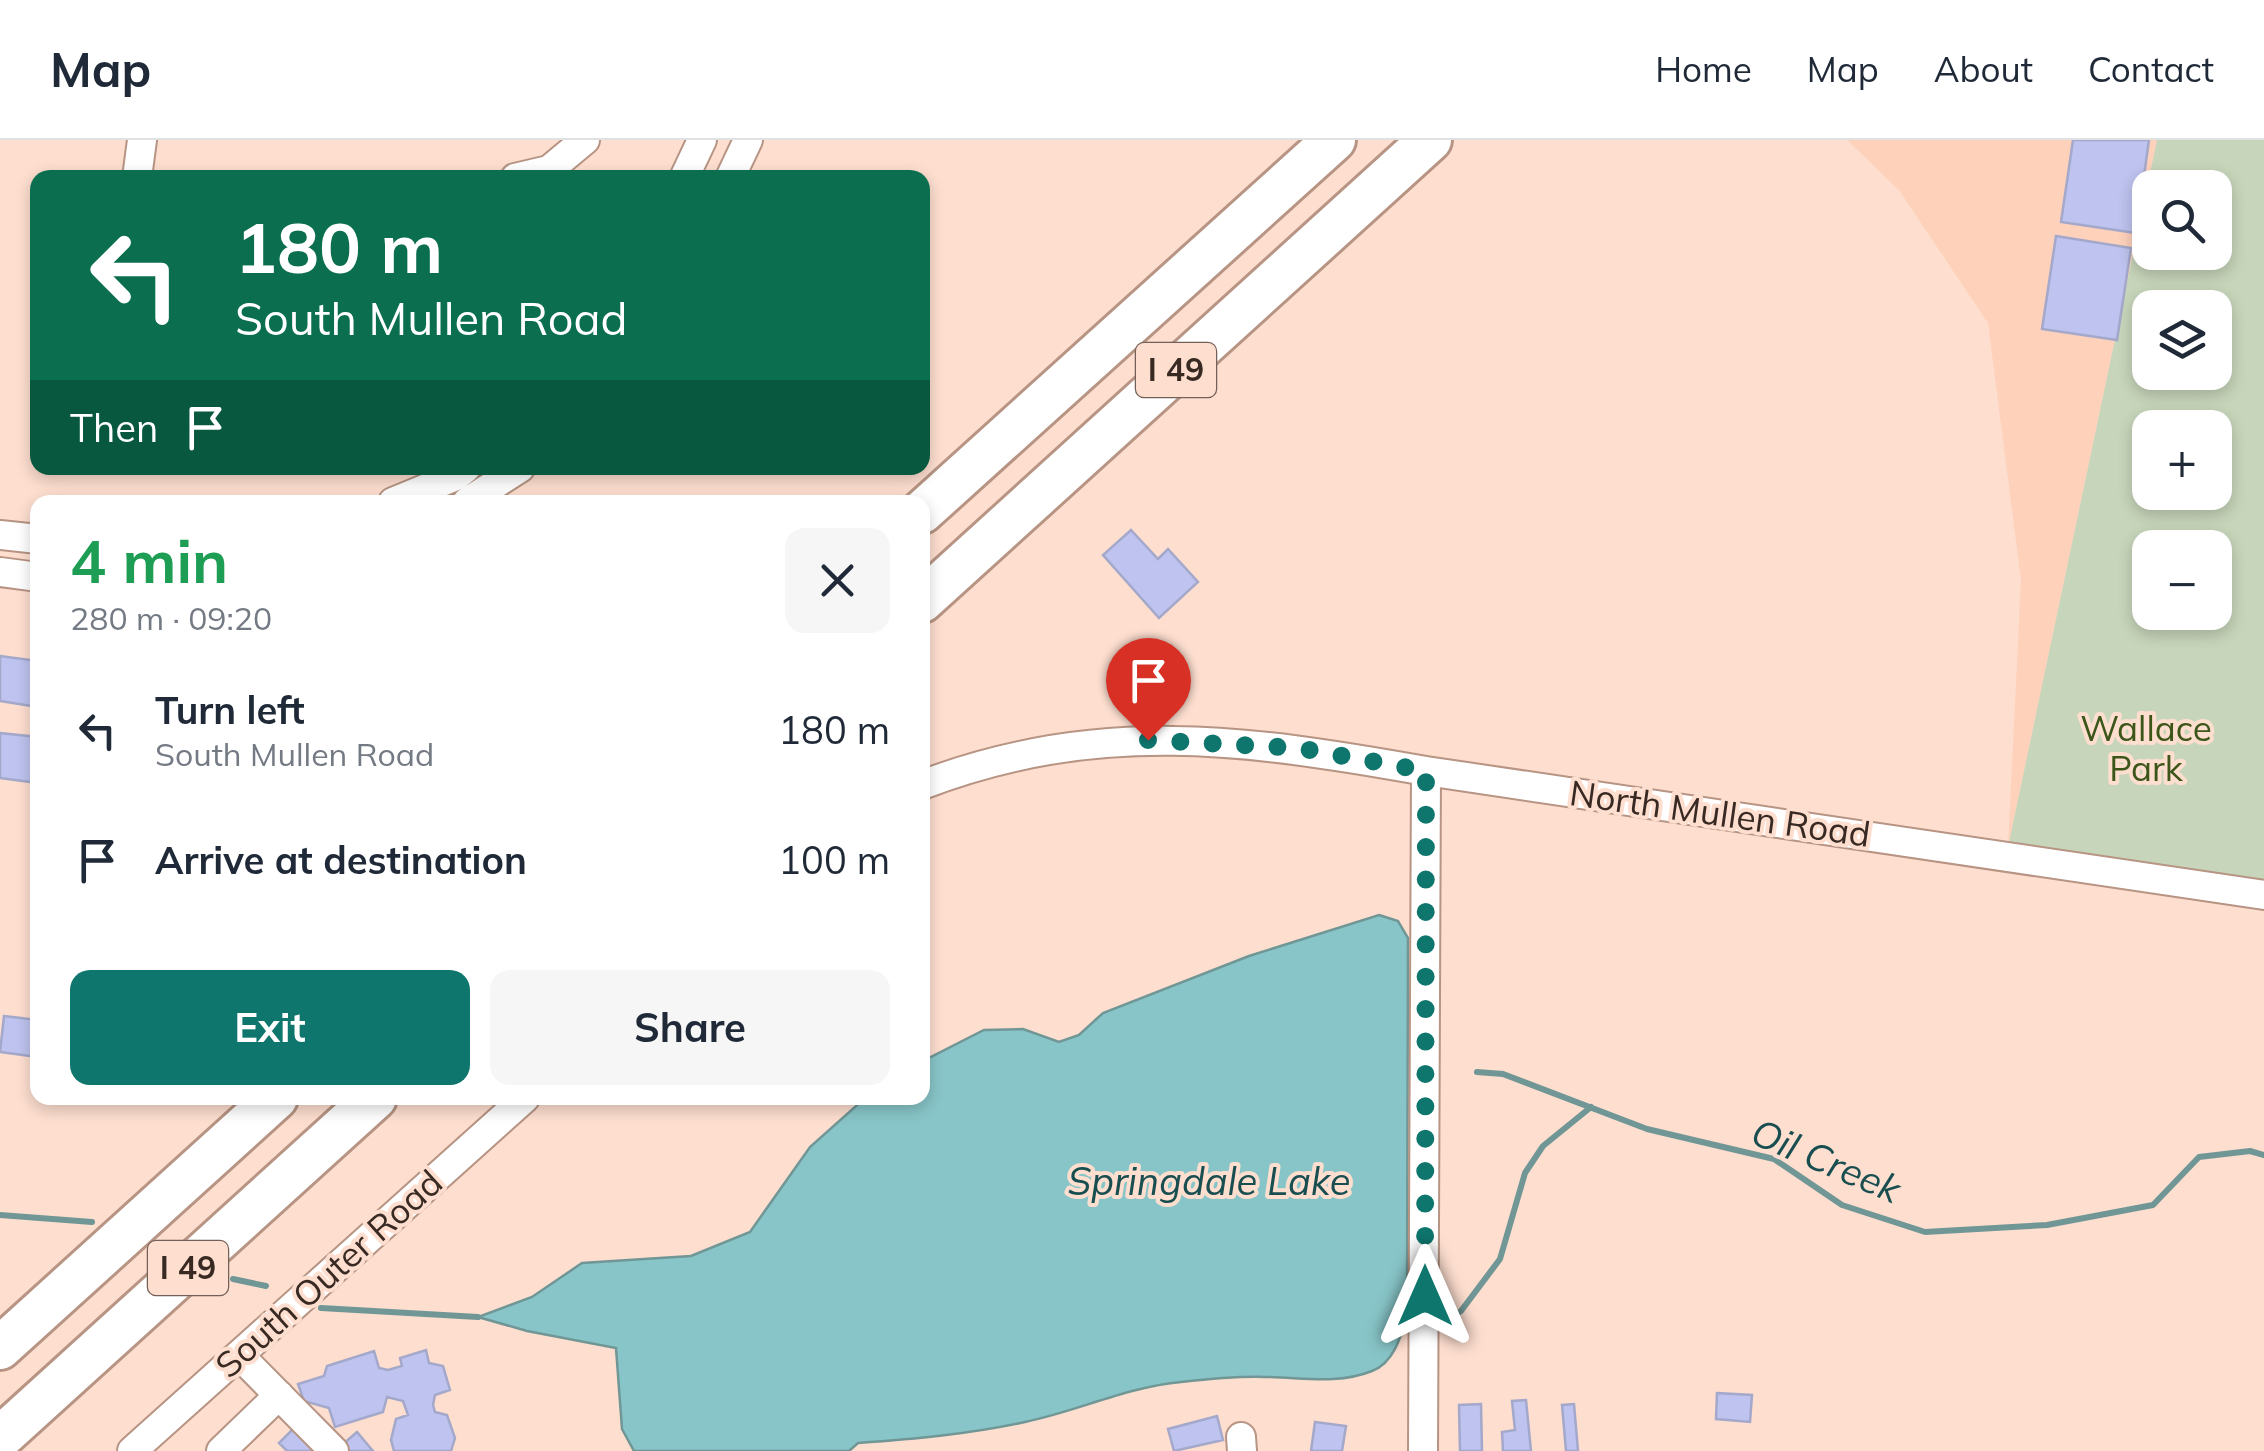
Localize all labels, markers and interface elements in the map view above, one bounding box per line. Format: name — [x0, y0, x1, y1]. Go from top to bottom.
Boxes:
text: Map — [50, 39, 151, 99]
text: Home — [1655, 47, 1752, 91]
text: Map — [1807, 47, 1879, 91]
text: About — [1934, 47, 2033, 91]
text: Contact — [2088, 47, 2214, 91]
map controls — [2132, 170, 2232, 630]
button: search — [2132, 170, 2232, 270]
text: 180 m — [235, 203, 443, 291]
icon: left — [70, 210, 200, 340]
text: South Mullen Road — [235, 290, 627, 346]
button: layers — [2132, 290, 2232, 390]
road number: I 49 — [1136, 343, 1216, 397]
icon: arrive — [178, 400, 233, 455]
text: Then — [70, 404, 158, 452]
button: + — [2132, 410, 2232, 510]
text: 4 min — [70, 523, 228, 598]
button: close — [785, 528, 890, 633]
button: − — [2132, 530, 2232, 630]
text: 280 m · 09:20 — [70, 598, 272, 638]
pin — [1106, 638, 1191, 741]
icon: arrive — [1121, 653, 1176, 708]
text: Turn left — [155, 686, 305, 734]
icon: left — [70, 703, 125, 758]
text: 180 m — [778, 706, 890, 754]
park label: Wallace Park — [2080, 706, 2212, 790]
text: South Mullen Road — [155, 734, 434, 774]
street label: North Mullen Road — [1567, 770, 1873, 856]
icon: arrive — [70, 833, 125, 888]
text: Arrive at destination — [155, 836, 527, 884]
text: 100 m — [778, 836, 890, 884]
button: Exit — [70, 970, 470, 1085]
button: Share — [490, 970, 890, 1085]
water label: Oil Creek — [1744, 1107, 1910, 1214]
water label: Springdale Lake — [1067, 1157, 1351, 1205]
street label: South Outer Road — [206, 1160, 451, 1387]
road number: I 49 — [148, 1241, 228, 1295]
position arrow — [1373, 1244, 1477, 1348]

